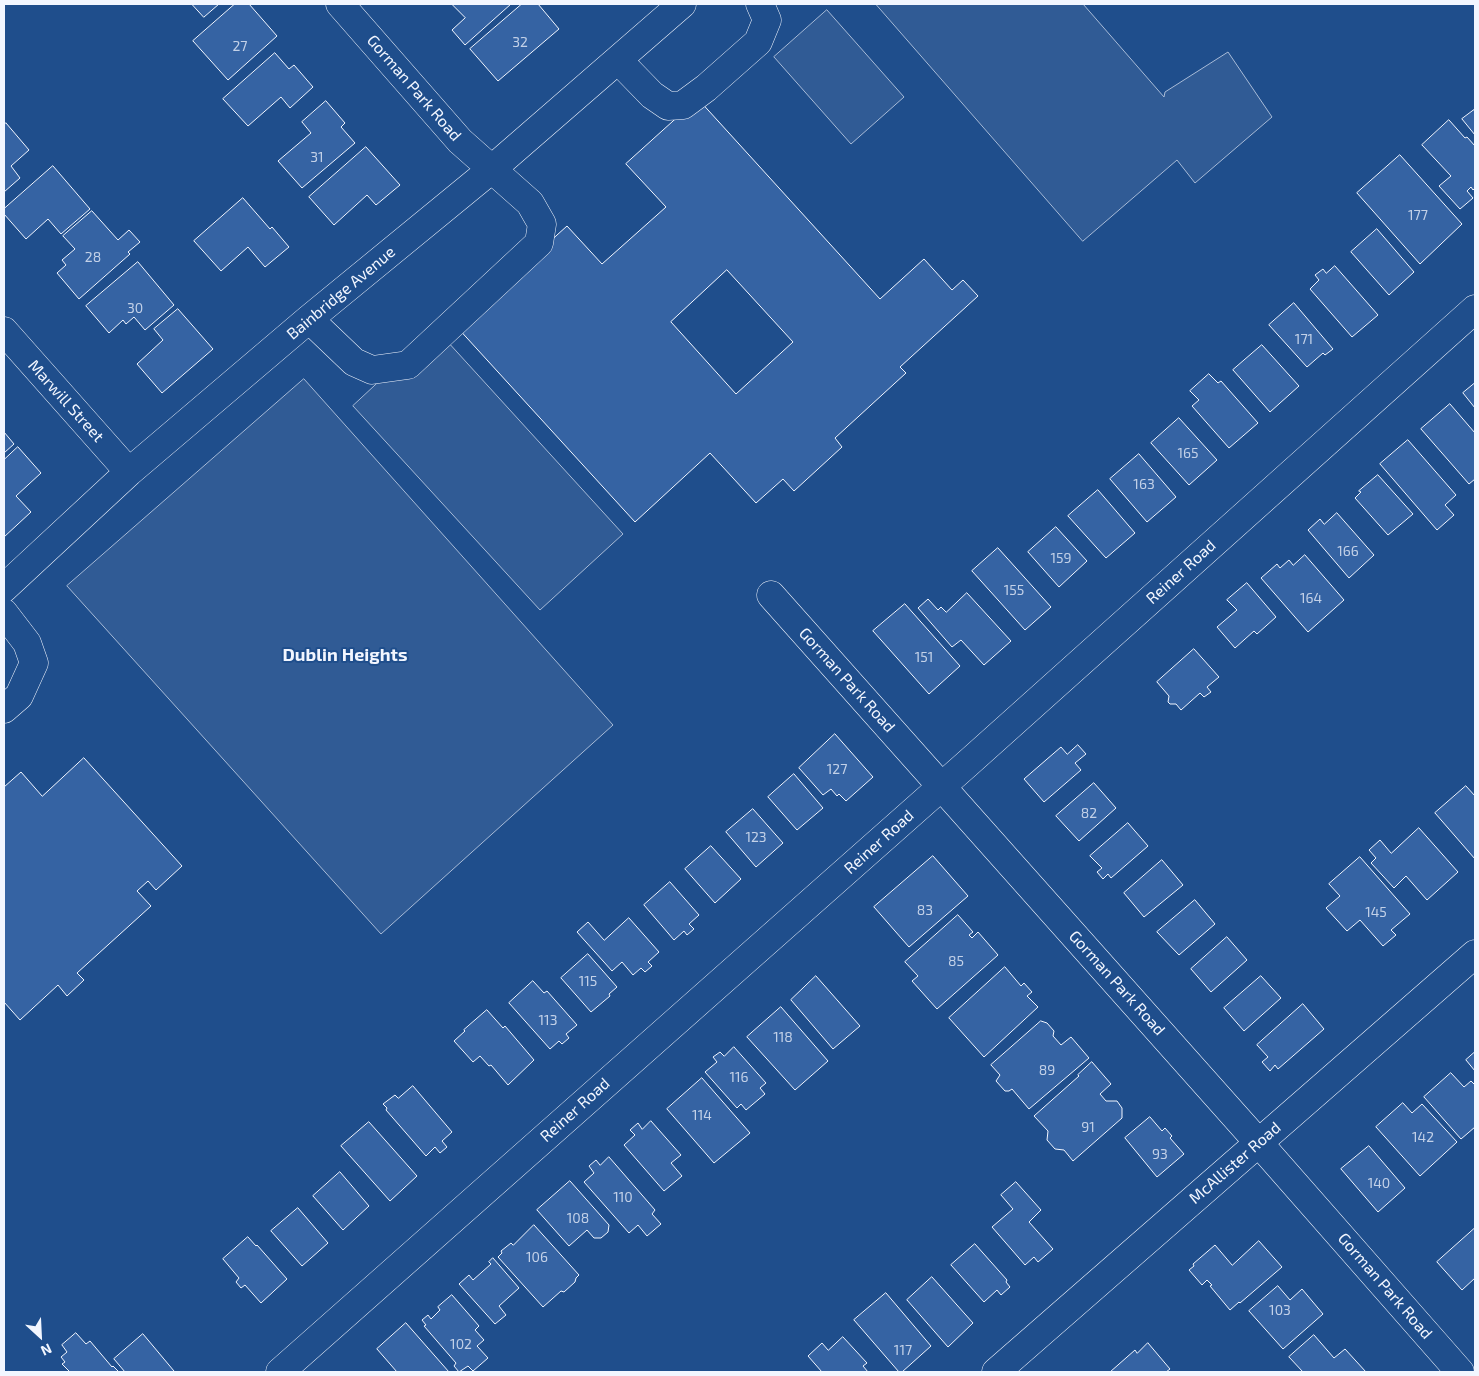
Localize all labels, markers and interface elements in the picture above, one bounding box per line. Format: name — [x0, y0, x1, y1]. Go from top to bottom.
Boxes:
street label: Gorman Park Road — [363, 31, 465, 145]
house number: 32 — [512, 34, 528, 50]
house number: 27 — [232, 38, 248, 54]
house number: 31 — [310, 149, 324, 165]
house number: 177 — [1408, 207, 1428, 223]
street label: Bainbridge Avenue — [283, 242, 399, 344]
house number: 28 — [85, 249, 101, 265]
house number: 30 — [127, 300, 143, 316]
house number: 171 — [1295, 331, 1313, 347]
street label: Marwill Street — [24, 356, 108, 446]
house number: 165 — [1177, 445, 1199, 461]
house number: 163 — [1133, 476, 1155, 492]
street label: Reiner Road — [1142, 536, 1220, 608]
house number: 166 — [1337, 543, 1359, 559]
house number: 159 — [1050, 550, 1072, 566]
house number: 155 — [1004, 582, 1024, 598]
house number: 164 — [1300, 590, 1322, 606]
street label: Gorman Park Road — [795, 624, 899, 736]
district label: Dublin Heights — [282, 644, 408, 666]
house number: 151 — [915, 649, 933, 665]
house number: 127 — [827, 761, 847, 777]
house number: 82 — [1081, 805, 1097, 821]
street label: Reiner Road — [840, 806, 918, 878]
house number: 123 — [745, 829, 767, 845]
house number: 83 — [917, 902, 933, 918]
house number: 145 — [1365, 904, 1387, 920]
street label: Gorman Park Road — [1065, 927, 1169, 1039]
house number: 85 — [948, 953, 964, 969]
house number: 115 — [579, 973, 597, 989]
house number: 113 — [539, 1012, 557, 1028]
house number: 118 — [773, 1029, 793, 1045]
house number: 89 — [1039, 1062, 1055, 1078]
house number: 116 — [729, 1069, 749, 1085]
street label: Reiner Road — [536, 1074, 614, 1146]
house number: 114 — [692, 1107, 712, 1123]
street label: McAllister Road — [1185, 1118, 1285, 1208]
house number: 91 — [1081, 1119, 1095, 1135]
house number: 142 — [1412, 1129, 1434, 1145]
house number: 93 — [1152, 1146, 1168, 1162]
house number: 140 — [1368, 1175, 1390, 1191]
house number: 110 — [613, 1189, 633, 1205]
house number: 108 — [567, 1210, 589, 1226]
street label: Gorman Park Road — [1334, 1229, 1436, 1343]
house number: 106 — [526, 1249, 548, 1265]
house number: 103 — [1269, 1302, 1291, 1318]
north arrow — [15, 1311, 65, 1361]
house number: 102 — [450, 1336, 472, 1352]
text: N — [38, 1340, 55, 1360]
house number: 117 — [894, 1342, 912, 1358]

